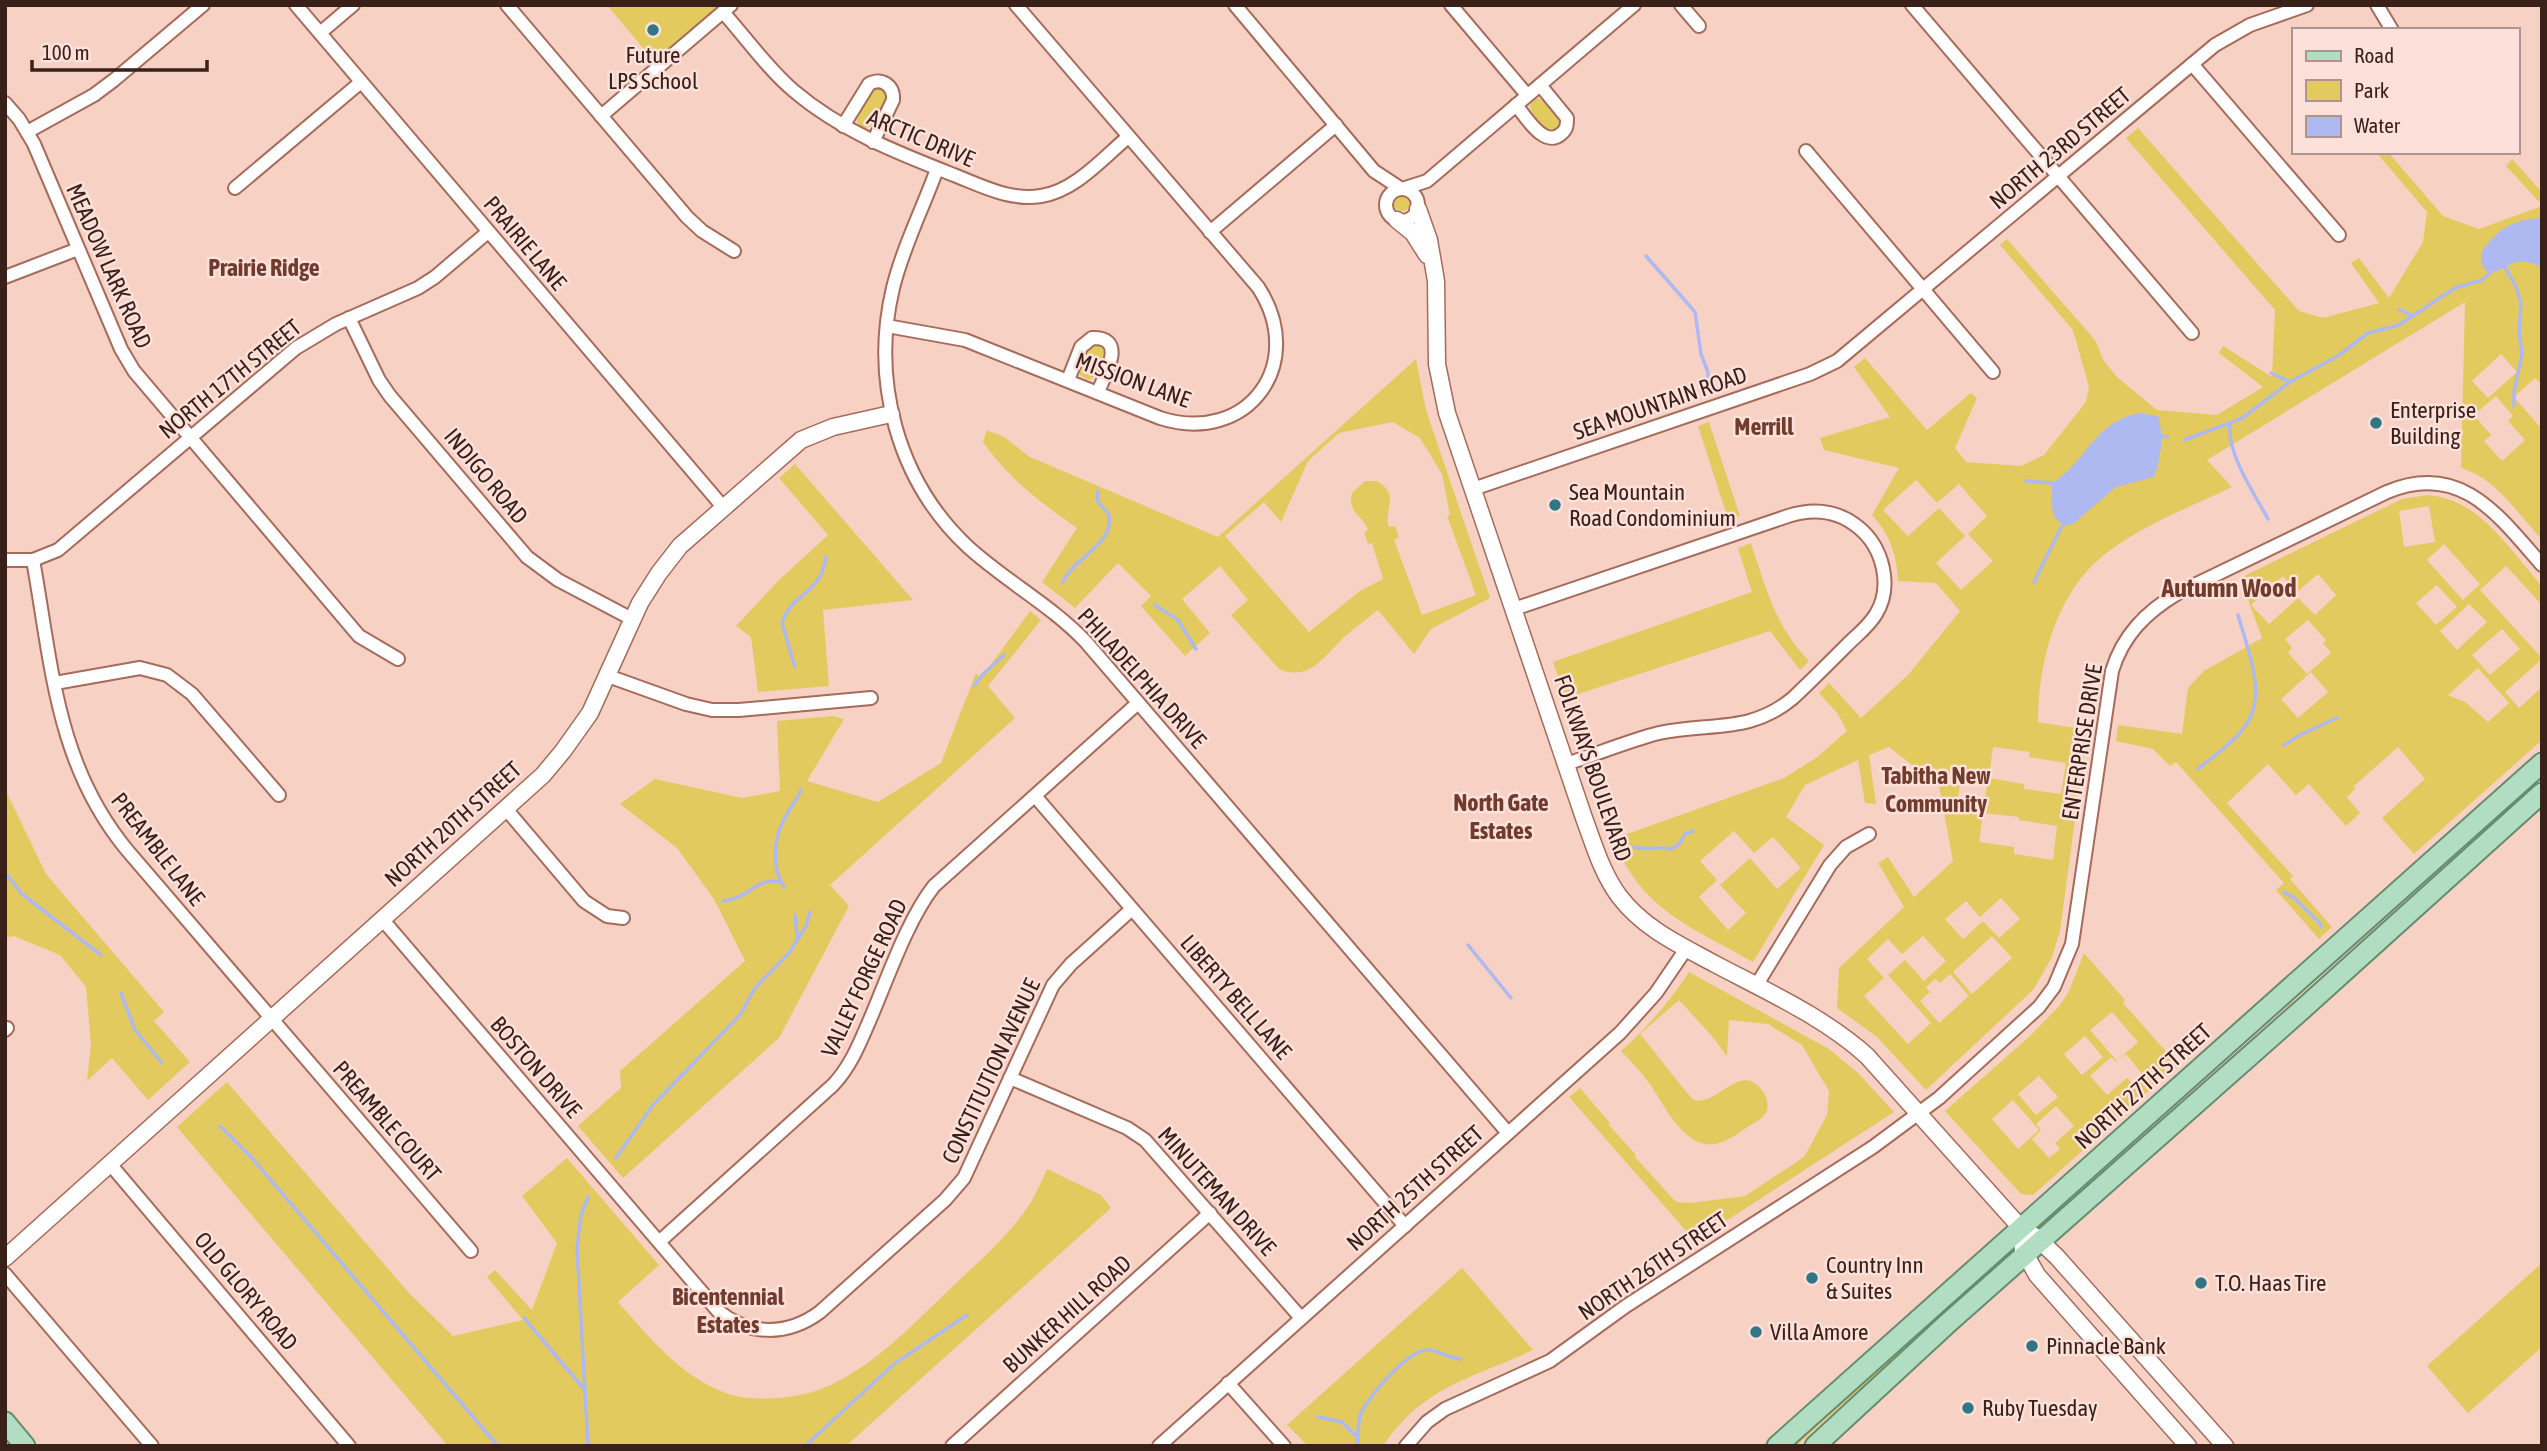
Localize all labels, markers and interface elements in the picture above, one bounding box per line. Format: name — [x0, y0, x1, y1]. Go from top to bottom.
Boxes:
marker: Future LPS School — [645, 22, 661, 38]
scale bar — [32, 28, 206, 72]
legend — [2292, 28, 2519, 154]
text: 100 m — [42, 40, 90, 64]
place label: Future LPS School — [608, 42, 698, 94]
text: Road — [2354, 43, 2394, 67]
text: Park — [2354, 78, 2389, 102]
street label: NORTH 23RD STREET — [1985, 82, 2135, 214]
street label: ARCTIC DRIVE — [864, 104, 979, 172]
text: Water — [2354, 113, 2401, 137]
street label: MEADOW LARK ROAD — [61, 180, 157, 352]
street label: PRAIRIE LANE — [478, 191, 572, 295]
district label: Prairie Ridge — [208, 254, 320, 281]
street label: NORTH 17TH STREET — [154, 314, 306, 444]
street label: MISSION LANE — [1072, 347, 1194, 413]
street label: SEA MOUNTAIN ROAD — [1570, 361, 1750, 445]
place label: Enterprise Building — [2390, 397, 2476, 449]
district label: Merrill — [1734, 413, 1794, 440]
marker: Enterprise Building — [2368, 415, 2384, 431]
street label: INDIGO ROAD — [439, 423, 533, 529]
place label: Sea Mountain Road Condominium — [1569, 479, 1736, 531]
marker: Sea Mountain Road Condominium — [1547, 497, 1563, 513]
district label: Autumn Wood — [2160, 573, 2297, 603]
street label: PHILADELPHIA DRIVE — [1073, 603, 1212, 753]
street label: ENTERPRISE DRIVE — [2057, 662, 2107, 822]
street label: FOLKWAYS BOULEVARD — [1549, 671, 1637, 865]
street label: NORTH 20TH STREET — [380, 756, 526, 892]
district label: Tabitha New Community — [1881, 762, 1991, 817]
street label: PREAMBLE LANE — [106, 788, 210, 911]
district label: North Gate Estates — [1453, 789, 1549, 844]
street label: VALLEY FORGE ROAD — [816, 895, 912, 1061]
street label: LIBERTY BELL LANE — [1175, 930, 1297, 1064]
street label: CONSTITUTION AVENUE — [937, 974, 1045, 1168]
street label: BOSTON DRIVE — [485, 1011, 587, 1123]
street label: NORTH 27TH STREET — [2070, 1018, 2216, 1154]
street label: PREAMBLE COURT — [328, 1056, 446, 1186]
street label: NORTH 25TH STREET — [1342, 1120, 1488, 1256]
street label: MINUTEMAN DRIVE — [1153, 1122, 1281, 1260]
street label: NORTH 26TH STREET — [1573, 1206, 1733, 1326]
street label: OLD GLORY ROAD — [189, 1227, 303, 1355]
street label: BUNKER HILL ROAD — [998, 1250, 1136, 1378]
place label: Country Inn & Suites — [1826, 1252, 1924, 1304]
marker: Country Inn & Suites — [1804, 1270, 1820, 1286]
place label: T.O. Haas Tire — [2215, 1270, 2326, 1296]
marker: T.O. Haas Tire — [2193, 1275, 2209, 1291]
district label: Bicentennial Estates — [672, 1283, 785, 1338]
place label: Villa Amore — [1770, 1319, 1868, 1345]
marker: Villa Amore — [1748, 1324, 1764, 1340]
place label: Pinnacle Bank — [2046, 1333, 2166, 1359]
marker: Pinnacle Bank — [2024, 1338, 2040, 1354]
place label: Ruby Tuesday — [1982, 1395, 2098, 1421]
marker: Ruby Tuesday — [1960, 1400, 1976, 1416]

